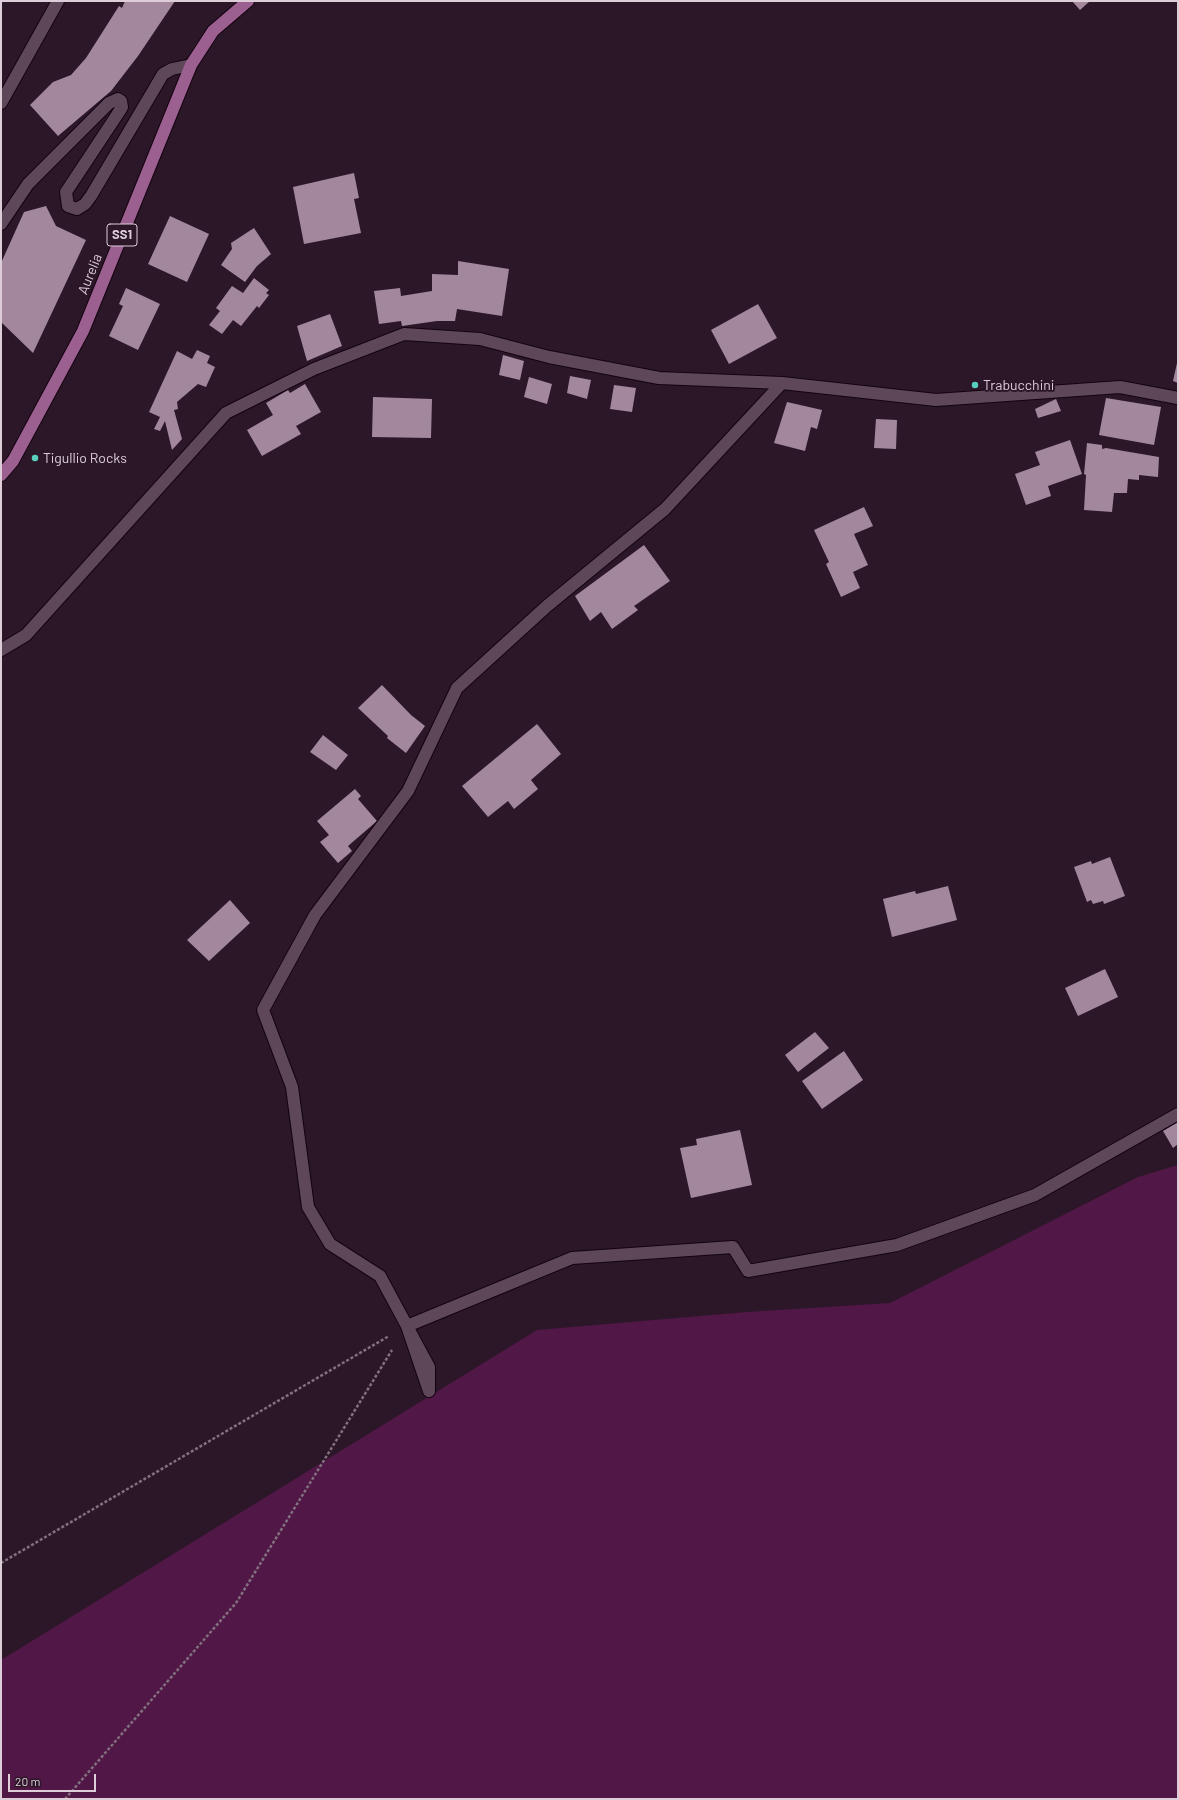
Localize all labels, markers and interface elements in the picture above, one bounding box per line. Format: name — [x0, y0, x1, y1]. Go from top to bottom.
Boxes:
road number: SS1 — [107, 224, 137, 246]
street label: Aurelia — [74, 251, 106, 297]
place label: Trabucchini — [983, 377, 1054, 393]
marker: Trabucchini — [970, 380, 980, 390]
place label: Tigullio Rocks — [43, 450, 127, 466]
marker: Tigullio Rocks — [30, 453, 40, 463]
scale bar — [10, 1766, 98, 1792]
text: 20 m — [15, 1774, 41, 1788]

